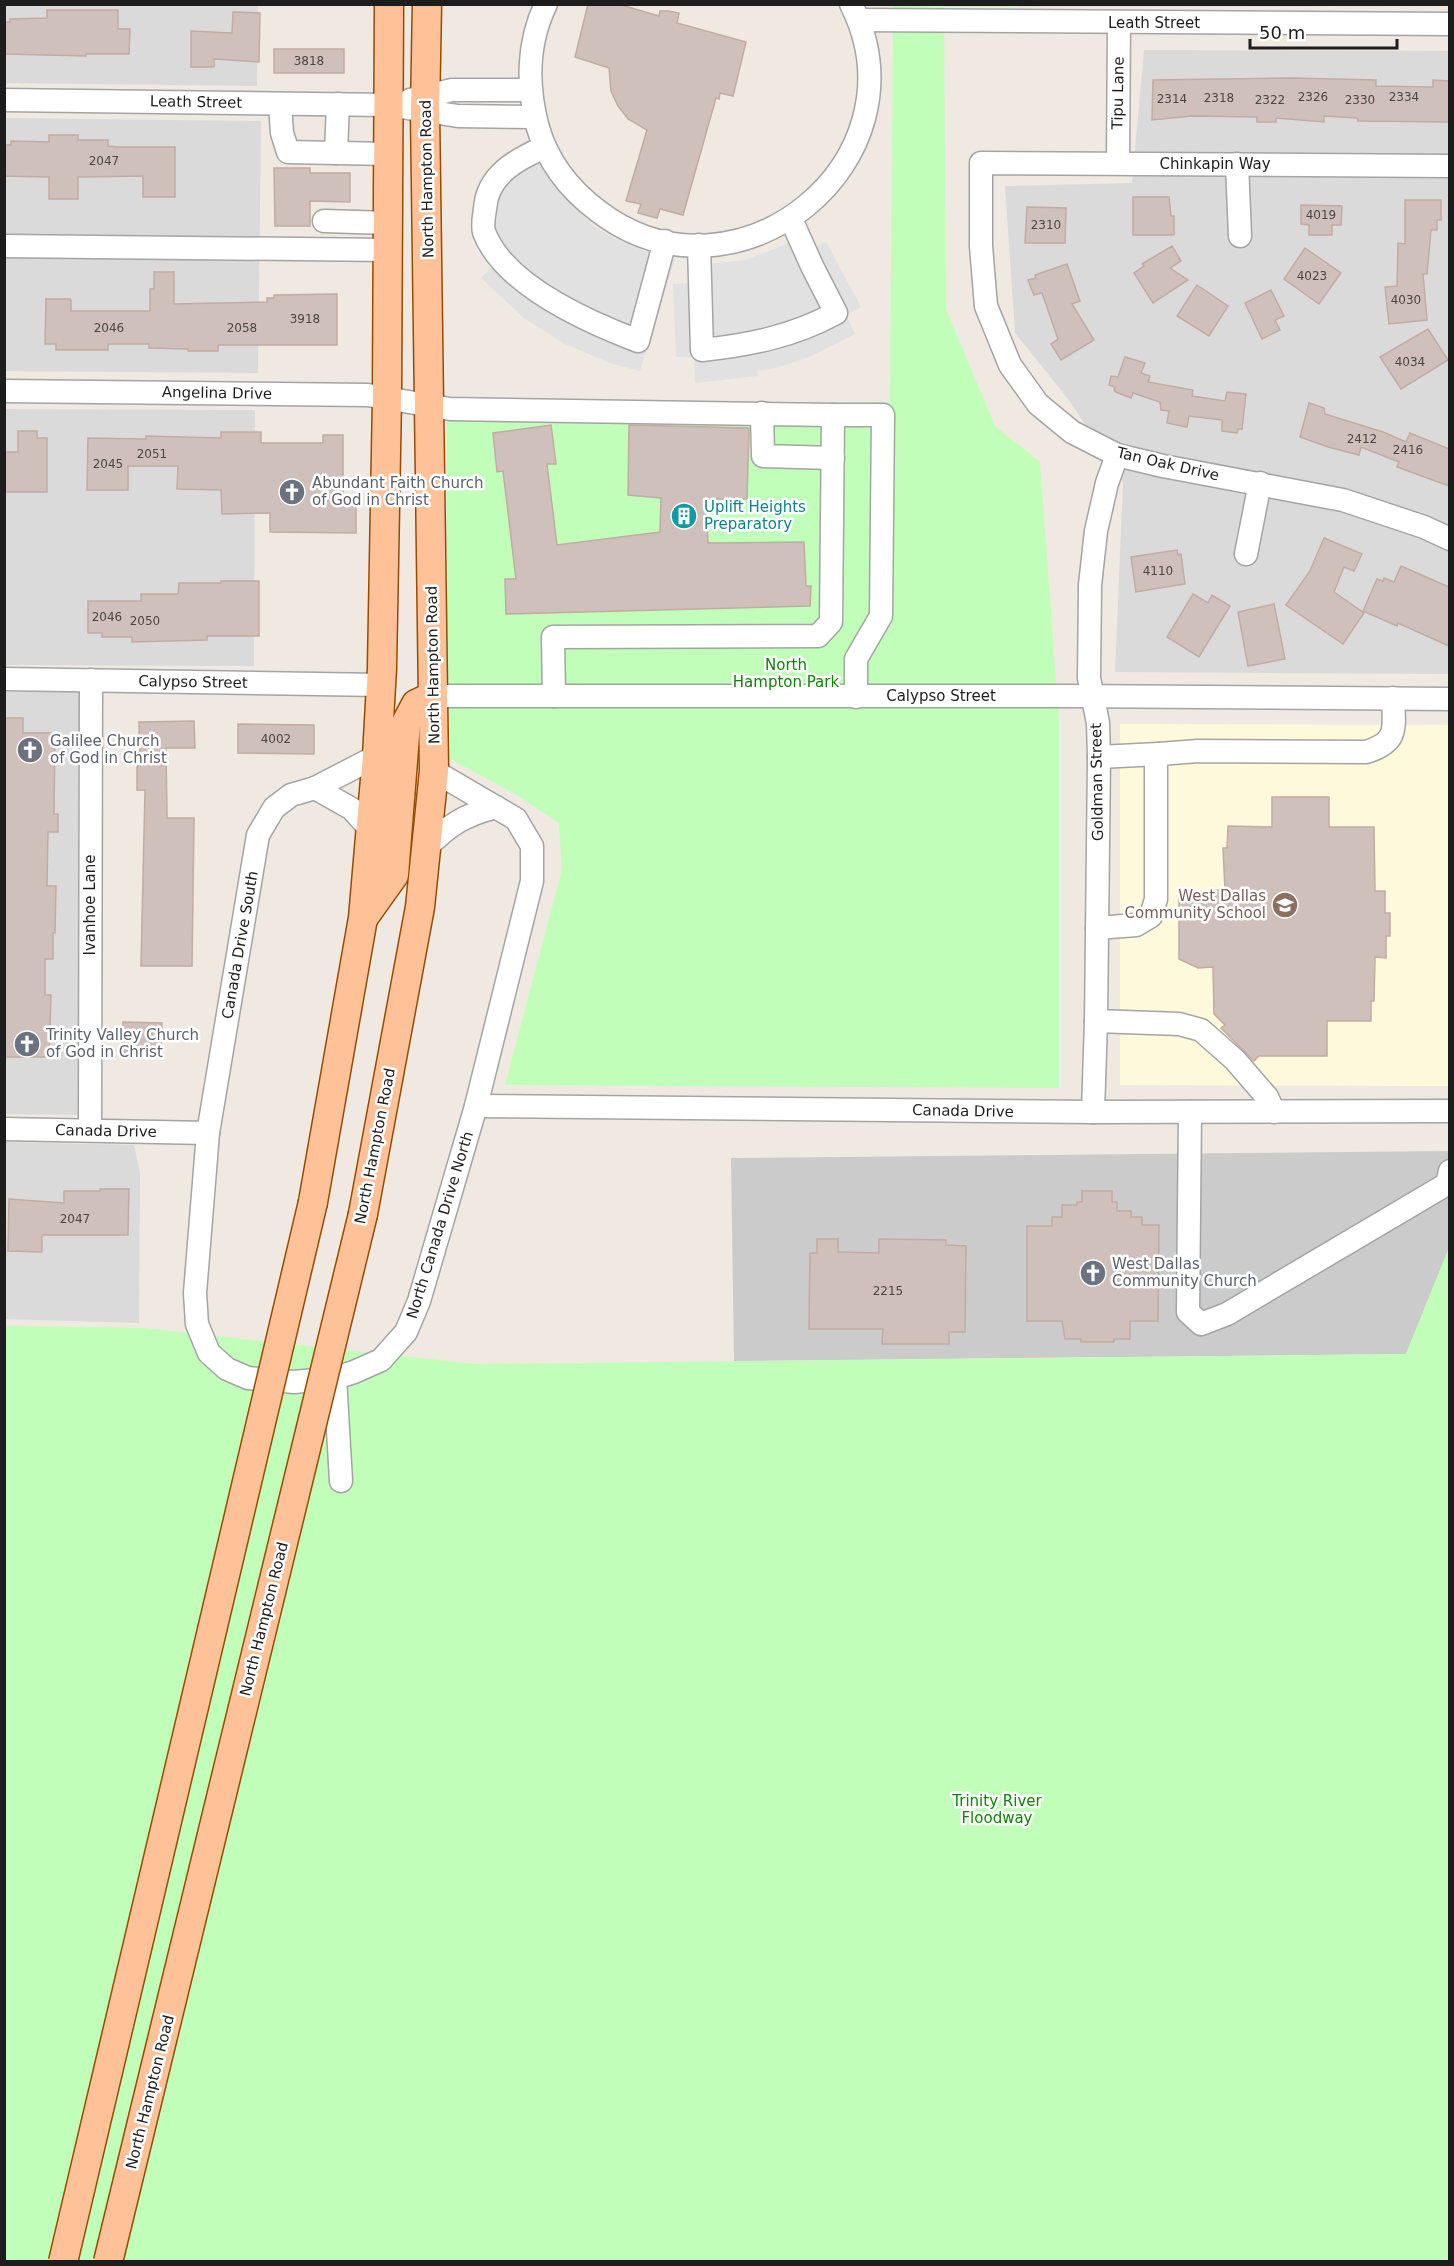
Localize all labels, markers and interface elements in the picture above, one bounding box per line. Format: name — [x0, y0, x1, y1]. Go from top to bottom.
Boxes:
scale bar — [1250, 12, 1397, 50]
street label: Leath Street — [1108, 14, 1200, 32]
text: 50 m — [1259, 22, 1305, 43]
house number: 3818 — [294, 54, 324, 68]
street label: Tipu Lane — [1108, 56, 1128, 131]
house number: 2326 — [1298, 90, 1328, 104]
house number: 2334 — [1389, 90, 1419, 104]
house number: 2318 — [1204, 91, 1234, 105]
street label: Leath Street — [150, 92, 242, 112]
house number: 2314 — [1157, 92, 1187, 106]
house number: 2322 — [1255, 93, 1285, 107]
house number: 2330 — [1345, 93, 1375, 107]
street label: North Hampton Road — [417, 100, 437, 258]
house number: 2047 — [89, 154, 119, 168]
street label: Chinkapin Way — [1159, 155, 1271, 173]
house number: 4019 — [1306, 208, 1336, 222]
house number: 2310 — [1031, 218, 1061, 232]
house number: 4023 — [1297, 269, 1327, 283]
house number: 4030 — [1391, 293, 1421, 307]
house number: 3918 — [290, 312, 320, 326]
house number: 2046 — [94, 321, 124, 335]
house number: 2058 — [227, 321, 257, 335]
house number: 4034 — [1395, 355, 1425, 369]
street label: Angelina Drive — [162, 383, 272, 403]
house number: 2412 — [1347, 432, 1377, 446]
street label: Tan Oak Drive — [1114, 443, 1221, 485]
house number: 2416 — [1393, 443, 1423, 457]
house number: 2051 — [137, 447, 167, 461]
house number: 2045 — [93, 457, 123, 471]
place label: Abundant Faith Church of God in Christ — [312, 474, 484, 509]
church icon: Abundant Faith Church of God in Christ — [277, 477, 307, 507]
place label: Uplift Heights Preparatory — [704, 498, 806, 533]
building icon: Uplift Heights Preparatory — [669, 501, 699, 531]
house number: 4110 — [1143, 564, 1173, 578]
street label: North Hampton Road — [423, 586, 443, 744]
house number: 2046 — [92, 610, 122, 624]
house number: 2050 — [130, 614, 160, 628]
park label: North Hampton Park — [733, 656, 839, 691]
street label: Calypso Street — [138, 672, 248, 692]
street label: Calypso Street — [886, 687, 996, 705]
street label: Goldman Street — [1087, 723, 1107, 841]
place label: Galilee Church of God in Christ — [50, 732, 167, 767]
house number: 4002 — [261, 732, 291, 746]
church icon: Galilee Church of God in Christ — [15, 735, 45, 765]
street label: Ivanhoe Lane — [81, 855, 99, 955]
street label: Canada Drive South — [218, 869, 262, 1021]
place label: West Dallas Community School — [1125, 887, 1266, 922]
school or university icon: West Dallas Community School — [1270, 890, 1300, 920]
place label: Trinity Valley Church of God in Christ — [45, 1026, 199, 1061]
church icon: Trinity Valley Church of God in Christ — [12, 1029, 42, 1059]
street label: North Hampton Road — [351, 1067, 399, 1225]
street label: Canada Drive — [912, 1101, 1014, 1121]
street label: Canada Drive — [55, 1121, 157, 1141]
street label: North Canada Drive North — [403, 1129, 477, 1321]
house number: 2047 — [60, 1212, 90, 1226]
place label: West Dallas Community Church — [1112, 1255, 1257, 1290]
church icon: West Dallas Community Church — [1078, 1258, 1108, 1288]
house number: 2215 — [873, 1284, 903, 1298]
street label: North Hampton Road — [236, 1540, 292, 1698]
park label: Trinity River Floodway — [951, 1792, 1043, 1827]
street label: North Hampton Road — [122, 2013, 178, 2171]

